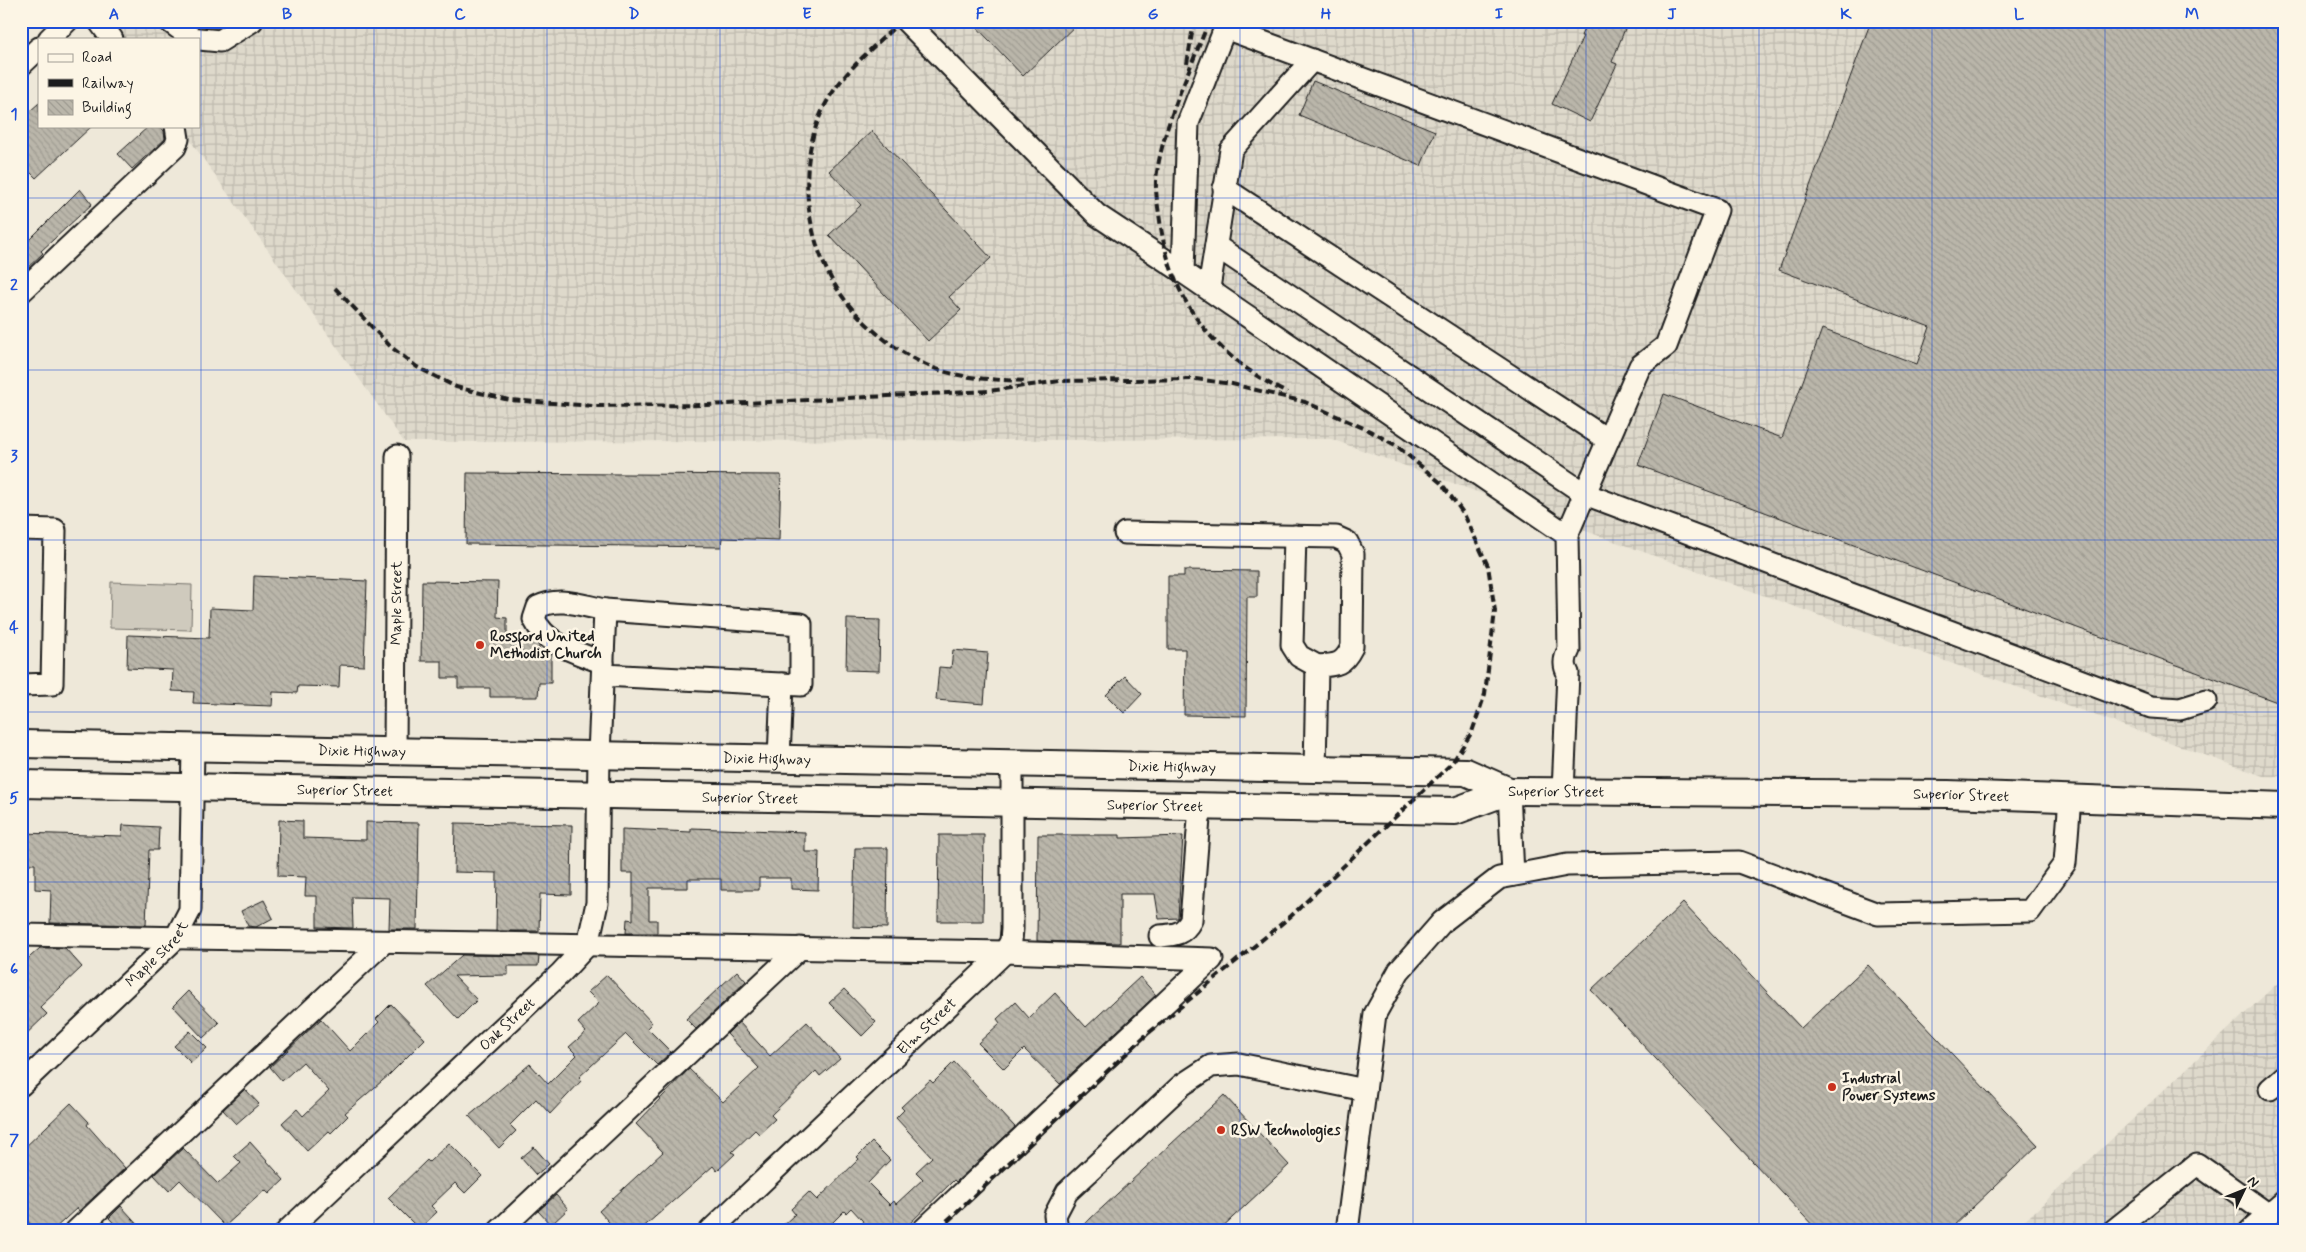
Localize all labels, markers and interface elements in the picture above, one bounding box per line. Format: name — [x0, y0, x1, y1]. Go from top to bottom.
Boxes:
text: A — [109, 4, 119, 25]
text: B — [282, 4, 292, 25]
text: C — [454, 4, 466, 25]
text: D — [628, 4, 640, 25]
text: E — [802, 4, 812, 25]
text: F — [976, 4, 985, 25]
text: G — [1148, 4, 1159, 25]
text: H — [1321, 4, 1332, 25]
text: I — [1495, 4, 1504, 25]
text: J — [1667, 4, 1677, 25]
text: K — [1840, 4, 1852, 25]
text: L — [2014, 4, 2025, 25]
text: M — [2185, 4, 2199, 25]
legend — [38, 38, 200, 128]
text: Road — [82, 48, 112, 68]
text: Railway — [82, 74, 134, 94]
text: Building — [82, 98, 132, 119]
text: 1 — [10, 104, 18, 125]
text: 2 — [10, 275, 18, 296]
text: 3 — [10, 446, 18, 467]
street label: Maple Street — [387, 561, 407, 645]
text: 4 — [9, 617, 19, 638]
place label: Rossford United Methodist Church — [490, 627, 602, 664]
marker: Rossford United Methodist Church — [474, 639, 486, 651]
street label: Dixie Highway — [318, 741, 407, 763]
street label: Dixie Highway — [722, 749, 812, 771]
street label: Dixie Highway — [1127, 756, 1217, 779]
street label: Superior Street — [297, 780, 394, 802]
street label: Superior Street — [1508, 782, 1605, 803]
street label: Superior Street — [1913, 785, 2010, 807]
text: 5 — [9, 788, 19, 809]
street label: Superior Street — [702, 788, 798, 810]
street label: Superior Street — [1107, 795, 1203, 817]
street label: Maple Street — [121, 918, 194, 992]
text: 6 — [10, 959, 18, 980]
street label: Oak Street — [475, 993, 540, 1056]
street label: Elm Street — [893, 994, 961, 1060]
place label: Industrial Power Systems — [1842, 1069, 1936, 1106]
marker: Industrial Power Systems — [1826, 1081, 1838, 1093]
place label: RSW Technologies — [1231, 1121, 1341, 1143]
marker: RSW Technologies — [1215, 1124, 1227, 1136]
text: 7 — [9, 1130, 19, 1151]
north arrow — [2218, 1164, 2268, 1214]
text: N — [2243, 1172, 2263, 1191]

